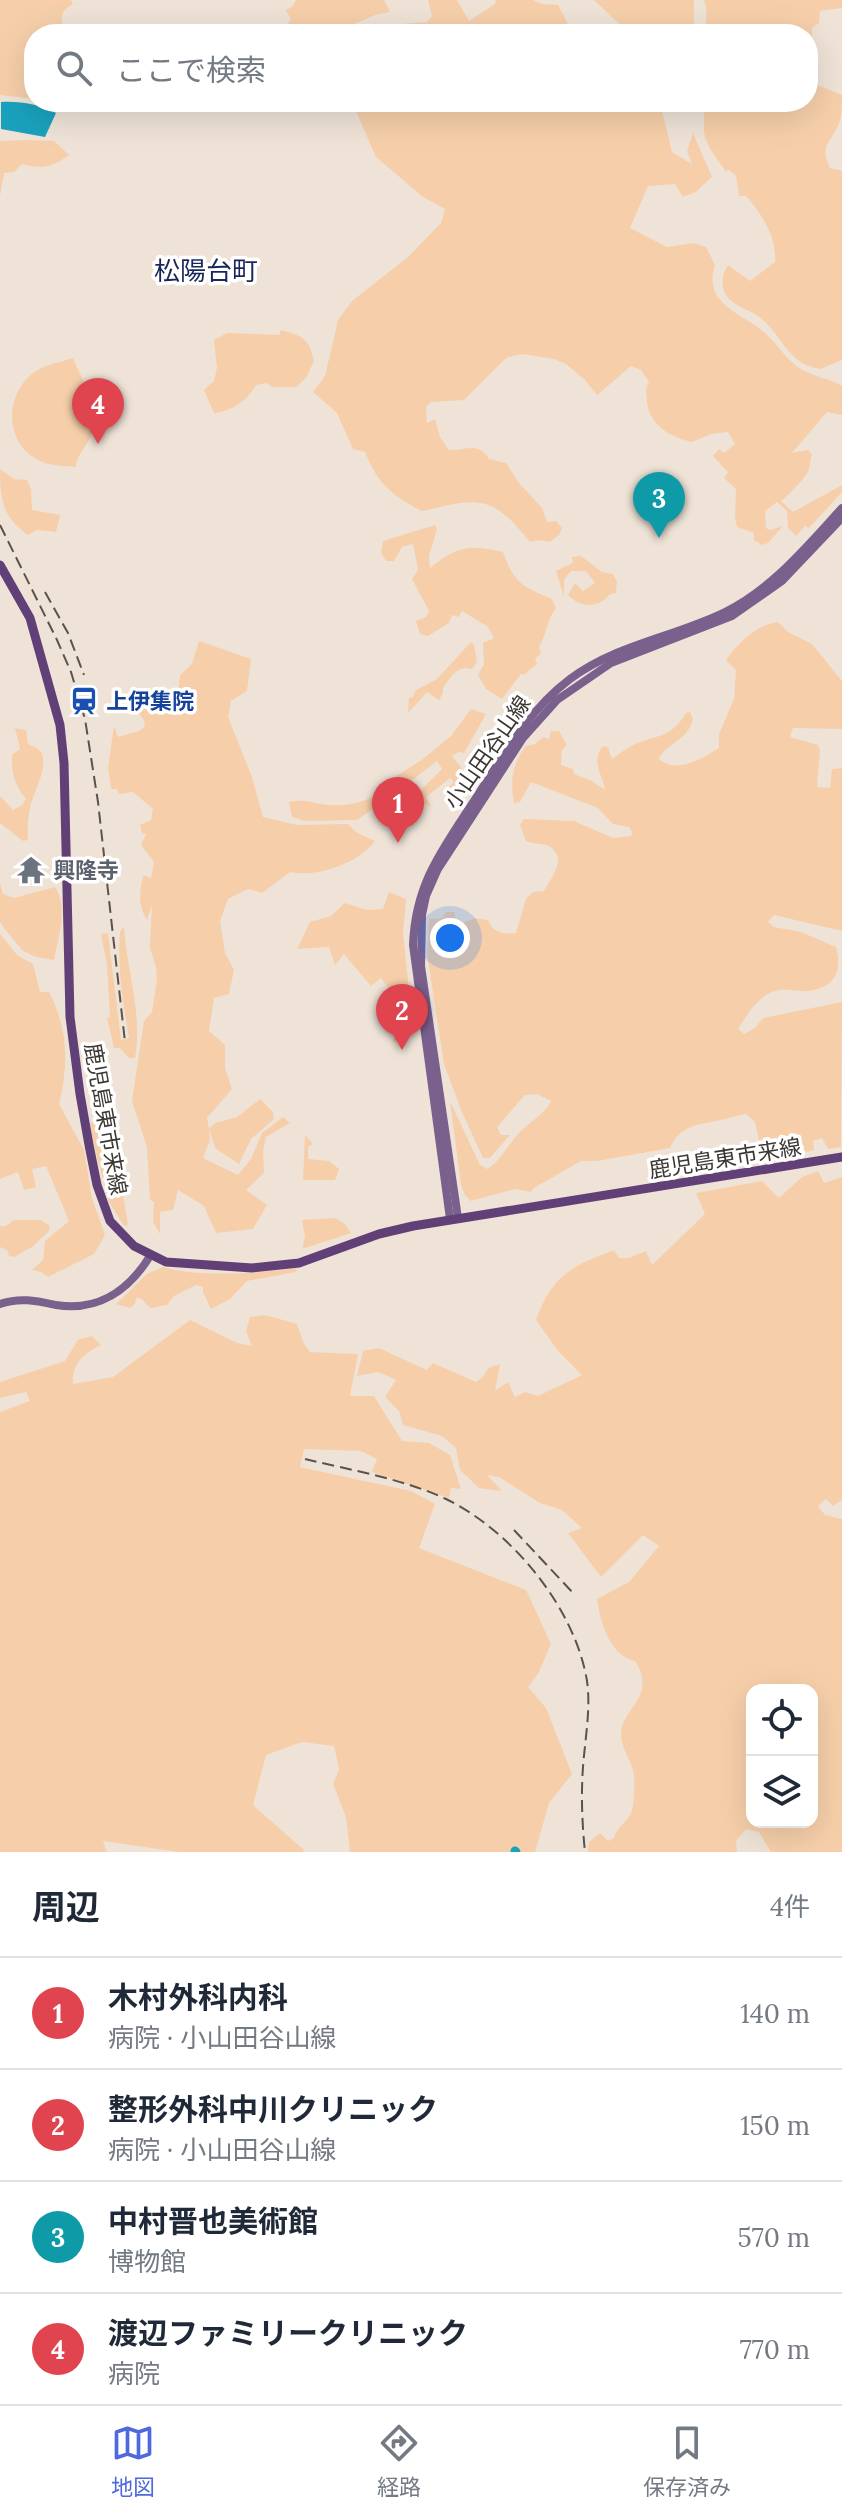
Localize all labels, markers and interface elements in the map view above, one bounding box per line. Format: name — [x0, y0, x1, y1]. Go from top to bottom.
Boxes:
search box — [24, 24, 818, 112]
icon: search — [52, 46, 96, 90]
text: ここで検索 — [116, 51, 266, 89]
district label: 松陽台町 — [154, 254, 258, 287]
pin: 4 — [72, 378, 124, 444]
pin: 3 — [633, 472, 685, 538]
station icon: 上伊集院 — [69, 686, 99, 716]
place label: 上伊集院 — [106, 687, 194, 715]
street label: 小山田谷山線 — [438, 690, 536, 814]
pin: 1 — [372, 777, 424, 843]
temple icon: 興隆寺 — [16, 855, 46, 885]
place label: 興隆寺 — [53, 856, 119, 884]
your location — [430, 918, 470, 958]
pin: 2 — [376, 984, 428, 1050]
street label: 鹿児島東市来線 — [79, 1041, 133, 1197]
street label: 鹿児島東市来線 — [647, 1132, 803, 1184]
map controls — [746, 1684, 818, 1828]
button: locate — [746, 1684, 818, 1756]
button: layers — [746, 1756, 818, 1828]
text: 周辺 — [32, 1885, 100, 1928]
text: 4件 — [770, 1890, 810, 1923]
text: 木村外科内科 — [108, 1978, 288, 2016]
text: 1 — [53, 1997, 63, 2030]
text: 140 m — [740, 1997, 810, 2030]
text: 病院 · 小山田谷山線 — [108, 2021, 336, 2054]
text: 整形外科中川クリニック — [108, 2090, 438, 2128]
text: 2 — [51, 2109, 65, 2142]
text: 150 m — [740, 2109, 810, 2142]
text: 病院 · 小山田谷山線 — [108, 2133, 336, 2166]
text: 中村晋也美術館 — [108, 2202, 318, 2240]
text: 3 — [51, 2221, 65, 2254]
text: 570 m — [738, 2221, 810, 2254]
text: 博物館 — [108, 2245, 186, 2278]
text: 渡辺ファミリークリニック — [108, 2314, 468, 2352]
text: 4 — [51, 2333, 65, 2366]
text: 770 m — [740, 2333, 810, 2366]
text: 病院 — [108, 2357, 160, 2390]
tab: 地図 — [111, 2421, 155, 2501]
tab: 経路 — [377, 2421, 421, 2501]
tab: 保存済み — [643, 2421, 731, 2501]

